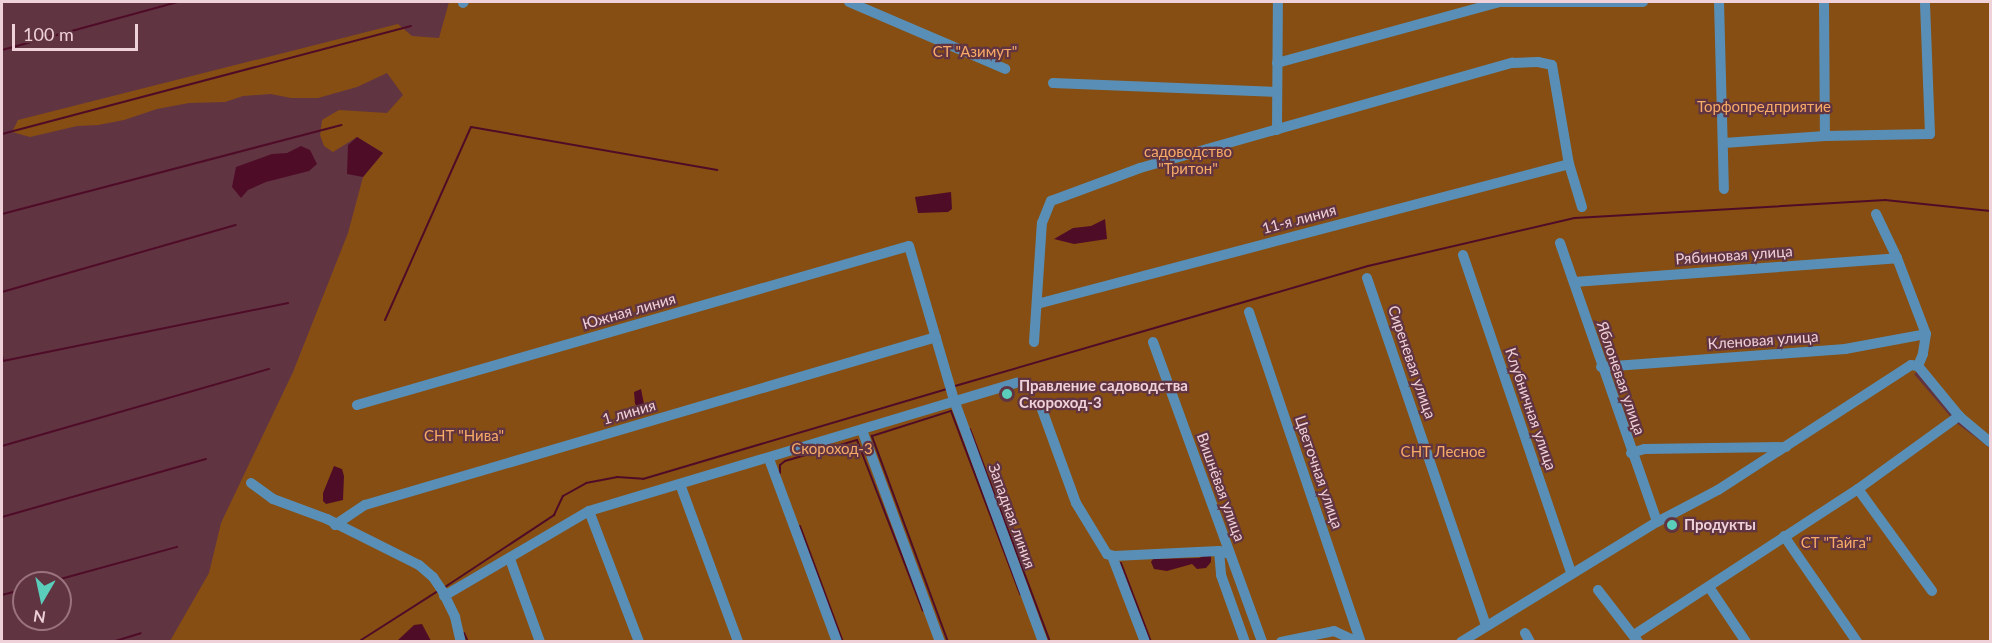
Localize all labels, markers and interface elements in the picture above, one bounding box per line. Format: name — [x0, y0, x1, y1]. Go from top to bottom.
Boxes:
scale bar — [15, 12, 141, 50]
text: 100 m — [23, 23, 74, 45]
park label: СТ "Азимут" — [933, 43, 1017, 61]
park label: Торфопредприятие — [1697, 98, 1831, 116]
park label: садоводство "Тритон" — [1144, 142, 1232, 177]
street label: 11-я линия — [1260, 200, 1338, 238]
street label: Рябиновая улица — [1675, 242, 1793, 268]
street label: Южная линия — [580, 289, 678, 333]
street label: Сиреневая улица — [1384, 303, 1440, 421]
street label: Яблоневая улица — [1593, 319, 1649, 437]
street label: Кленовая улица — [1707, 327, 1819, 353]
street label: Клубничная улица — [1502, 345, 1560, 473]
place label: Правление садоводства Скороход-3 — [1019, 376, 1188, 411]
marker: Правление садоводства Скороход-3 — [1000, 387, 1014, 401]
street label: 1 линия — [600, 396, 658, 428]
street label: Цветочная улица — [1291, 413, 1347, 531]
park label: СНТ "Нива" — [424, 427, 504, 445]
street label: Вишнёвая улица — [1193, 430, 1249, 544]
park label: Скороход-3 — [791, 440, 873, 458]
park label: СНТ Лесное — [1401, 443, 1485, 461]
street label: Западная линия — [985, 461, 1039, 571]
place label: Продукты — [1684, 516, 1756, 534]
marker: Продукты — [1665, 518, 1679, 532]
park label: СТ "Тайга" — [1801, 534, 1871, 552]
north arrow — [12, 571, 72, 631]
text: N — [32, 607, 47, 628]

